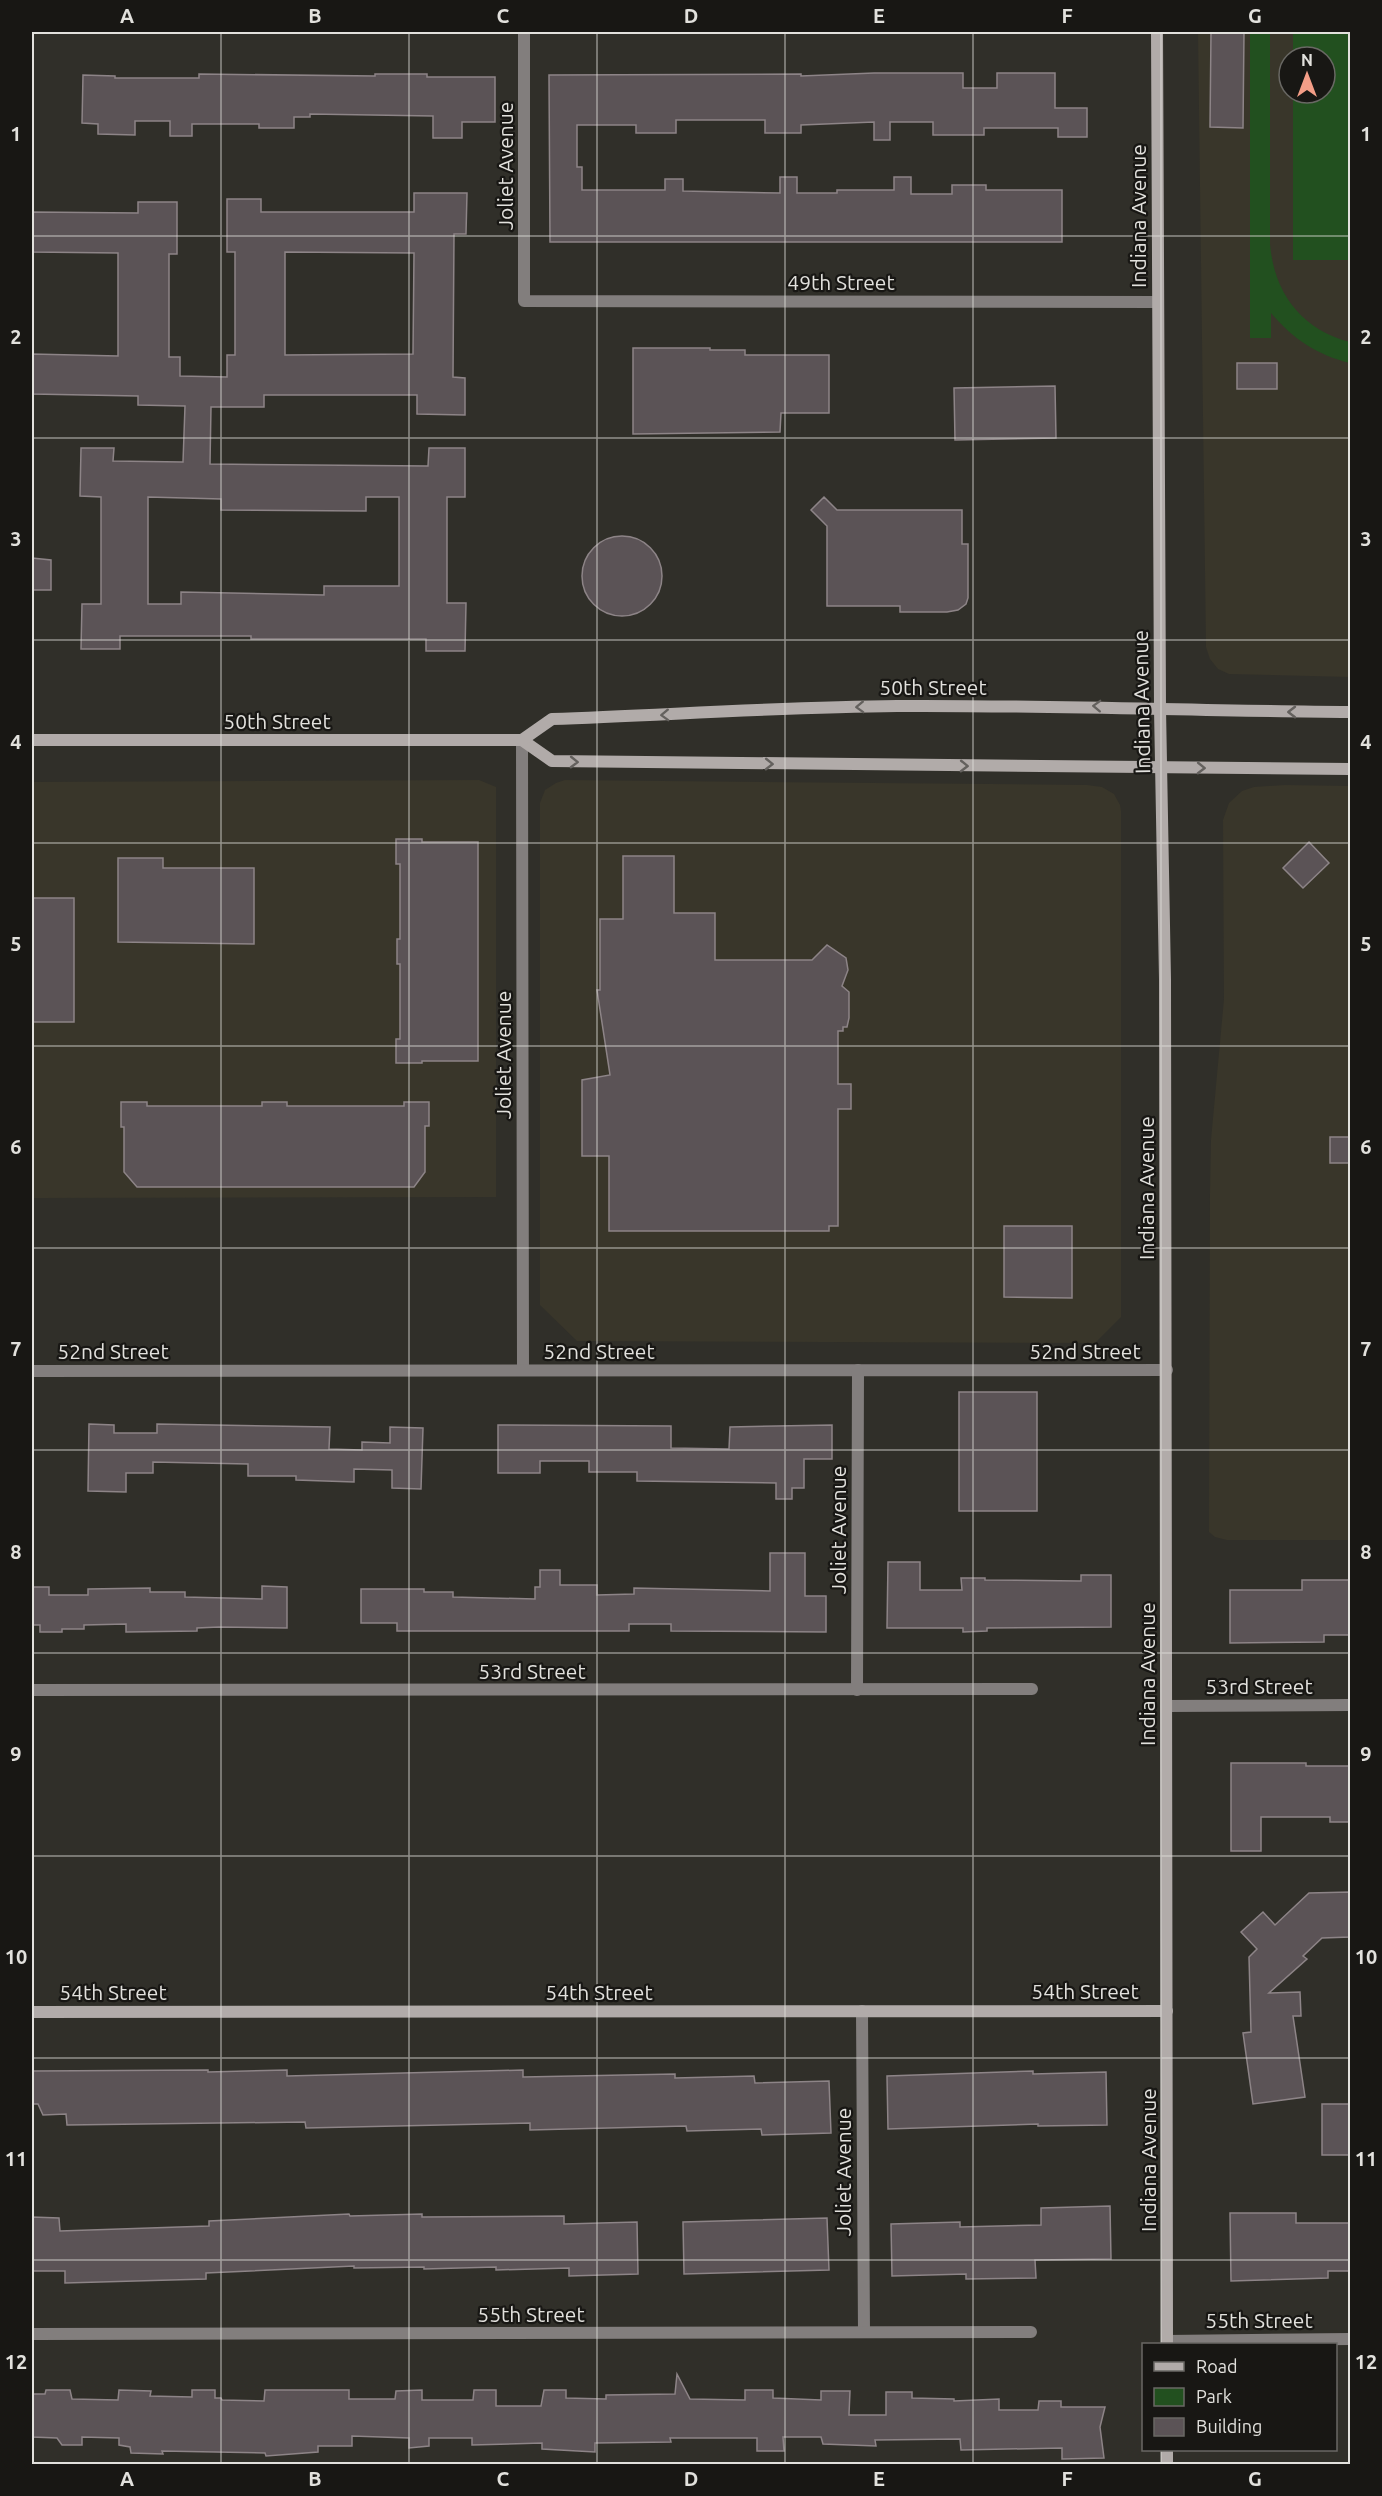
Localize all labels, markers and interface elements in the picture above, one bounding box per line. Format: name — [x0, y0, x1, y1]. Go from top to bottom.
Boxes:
text: A — [120, 4, 134, 27]
text: B — [308, 4, 322, 27]
text: C — [497, 4, 510, 27]
text: D — [684, 4, 698, 27]
text: E — [873, 4, 885, 27]
text: F — [1061, 4, 1073, 27]
text: G — [1248, 4, 1262, 27]
north arrow — [1277, 45, 1337, 105]
text: N — [1301, 51, 1313, 69]
street label: Joliet Avenue — [493, 102, 517, 230]
text: 1 — [10, 122, 22, 145]
text: 1 — [1360, 122, 1372, 145]
street label: Indiana Avenue — [1126, 144, 1150, 288]
street label: 49th Street — [787, 270, 895, 294]
text: 2 — [10, 325, 22, 348]
text: 2 — [1360, 325, 1372, 348]
text: 3 — [10, 527, 22, 550]
text: 3 — [1360, 527, 1372, 550]
street label: Indiana Avenue — [1128, 630, 1154, 774]
street label: 50th Street — [879, 675, 987, 699]
one-way arrow — [1093, 700, 1102, 713]
one-way arrow — [856, 701, 865, 714]
one-way arrow — [1288, 706, 1297, 718]
one-way arrow — [661, 708, 670, 721]
street label: 50th Street — [223, 709, 331, 733]
text: 4 — [10, 730, 22, 753]
text: 4 — [1360, 730, 1372, 753]
one-way arrow — [569, 755, 578, 768]
one-way arrow — [764, 758, 773, 770]
one-way arrow — [959, 760, 968, 772]
one-way arrow — [1196, 762, 1205, 775]
text: 5 — [10, 932, 22, 955]
text: 5 — [1360, 932, 1372, 955]
street label: Joliet Avenue — [491, 991, 515, 1119]
street label: Indiana Avenue — [1134, 1116, 1158, 1260]
text: 6 — [10, 1135, 22, 1158]
text: 6 — [1360, 1135, 1372, 1158]
text: 7 — [10, 1337, 22, 1360]
text: 7 — [1360, 1337, 1372, 1360]
street label: 52nd Street — [57, 1339, 169, 1363]
street label: 52nd Street — [543, 1339, 655, 1363]
street label: 52nd Street — [1029, 1339, 1141, 1363]
street label: Joliet Avenue — [826, 1466, 850, 1594]
text: 8 — [10, 1540, 22, 1563]
text: 8 — [1360, 1540, 1372, 1563]
street label: Indiana Avenue — [1135, 1602, 1159, 1746]
street label: 53rd Street — [478, 1659, 586, 1683]
street label: 53rd Street — [1205, 1674, 1313, 1698]
text: 9 — [10, 1742, 22, 1765]
text: 9 — [1360, 1742, 1372, 1765]
text: 10 — [5, 1945, 27, 1968]
text: 10 — [1355, 1945, 1377, 1968]
street label: 54th Street — [1031, 1979, 1139, 2003]
street label: 54th Street — [59, 1980, 167, 2004]
street label: 54th Street — [545, 1980, 653, 2004]
street label: Indiana Avenue — [1136, 2088, 1160, 2232]
street label: Joliet Avenue — [831, 2108, 855, 2236]
text: 11 — [5, 2147, 27, 2170]
text: 11 — [1355, 2147, 1377, 2170]
street label: 55th Street — [477, 2302, 585, 2326]
street label: 55th Street — [1205, 2308, 1313, 2332]
legend — [1142, 2343, 1337, 2451]
text: 12 — [5, 2350, 27, 2373]
text: 12 — [1355, 2350, 1377, 2373]
text: Road — [1196, 2356, 1238, 2376]
text: Park — [1196, 2386, 1232, 2406]
text: Building — [1196, 2416, 1262, 2436]
text: A — [120, 2467, 134, 2490]
text: B — [308, 2467, 322, 2490]
text: C — [497, 2467, 510, 2490]
text: D — [684, 2467, 698, 2490]
text: E — [873, 2467, 885, 2490]
text: F — [1061, 2467, 1073, 2490]
text: G — [1248, 2467, 1262, 2490]

